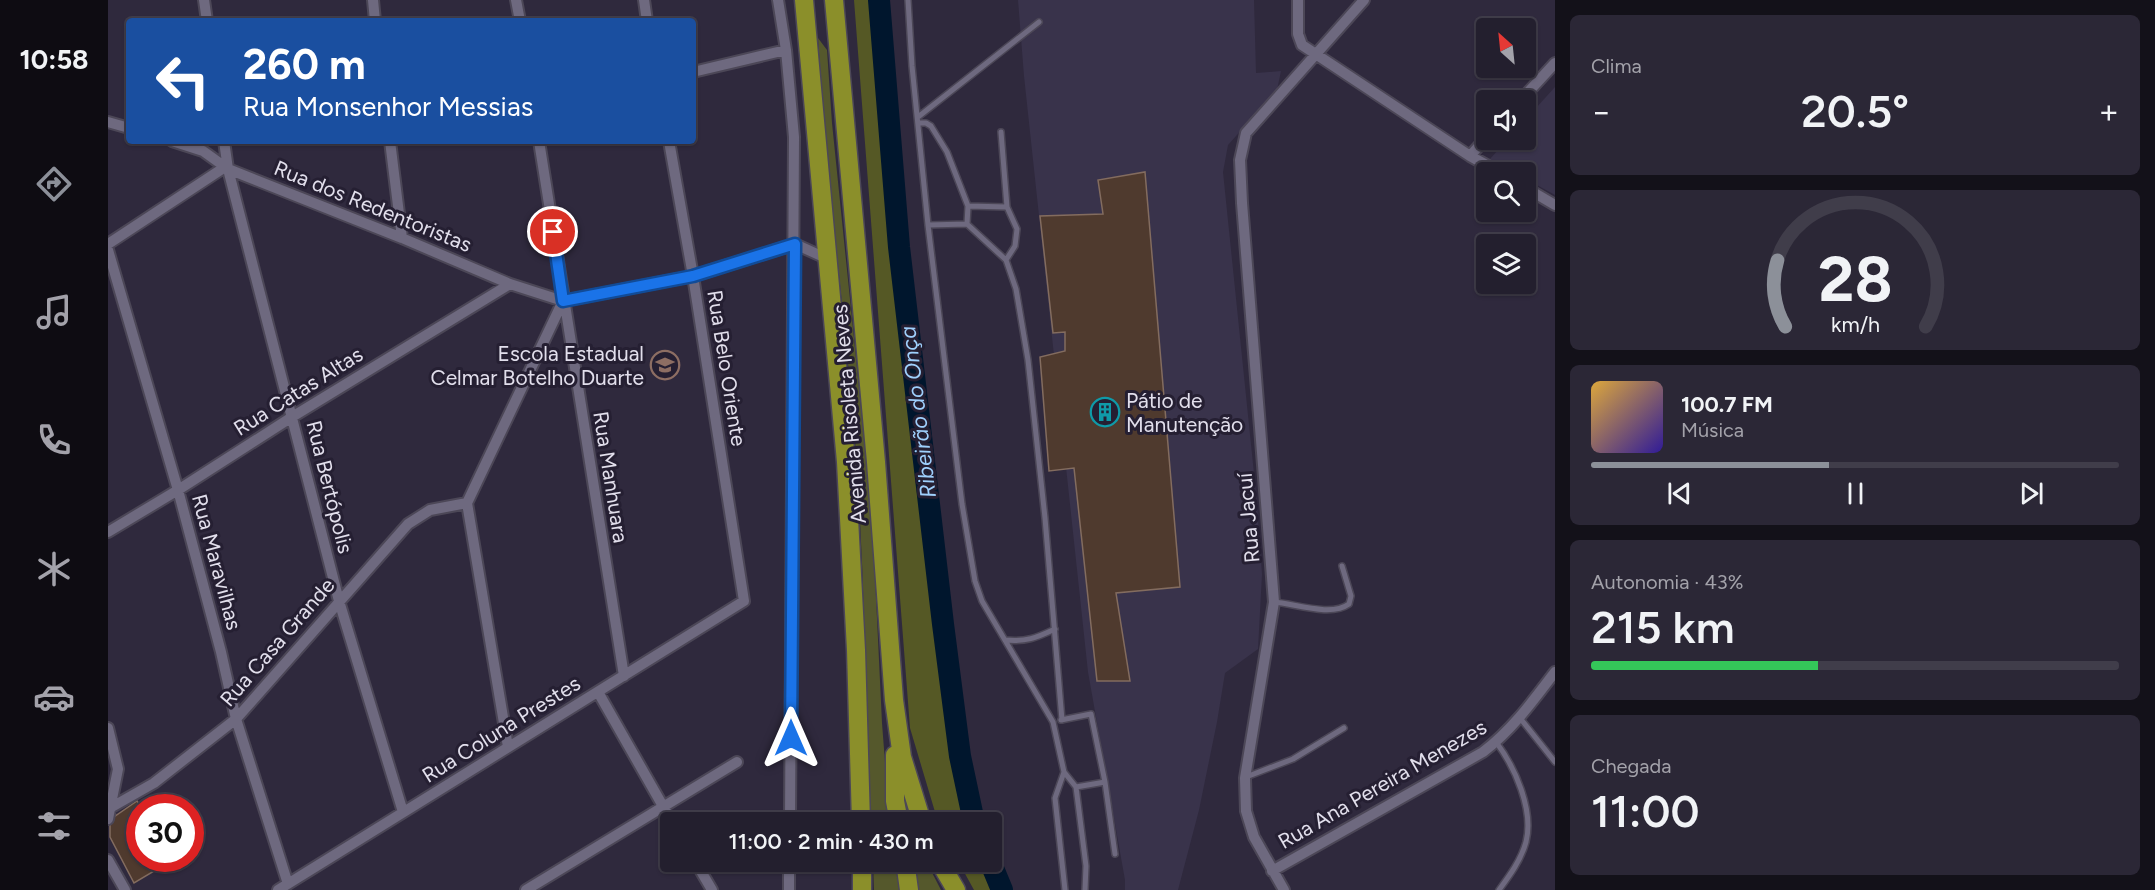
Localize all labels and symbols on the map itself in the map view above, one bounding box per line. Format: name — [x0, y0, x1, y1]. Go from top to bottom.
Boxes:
north arrow — [1476, 18, 1536, 78]
street label: Rua dos Redentoristas — [271, 155, 475, 257]
pin — [527, 206, 578, 257]
street label: Rua Belo Oriente — [702, 288, 752, 448]
street label: Avenida Risoleta Neves — [827, 303, 871, 525]
water label: Ribeirão do Onça — [894, 324, 942, 499]
street label: Rua Catas Altas — [229, 341, 367, 441]
place label: Escola Estadual Celmar Botelho Duarte — [431, 341, 644, 390]
school or university icon: Escola Estadual Celmar Botelho Duarte — [649, 349, 681, 381]
place label: Pátio de Manutenção — [1126, 388, 1243, 437]
building icon: Pátio de Manutenção — [1089, 396, 1121, 428]
street label: Rua Manhuara — [588, 409, 634, 545]
street label: Rua Bertópolis — [301, 418, 359, 556]
street label: Rua Jacuí — [1232, 471, 1264, 564]
street label: Rua Maravilhas — [187, 491, 247, 633]
street label: Rua Casa Grande — [215, 573, 339, 711]
street label: Rua Coluna Prestes — [417, 670, 585, 788]
position arrow — [759, 706, 823, 770]
street label: Rua Ana Pereira Menezes — [1273, 714, 1491, 854]
speed limit sign: 30 — [126, 794, 204, 872]

